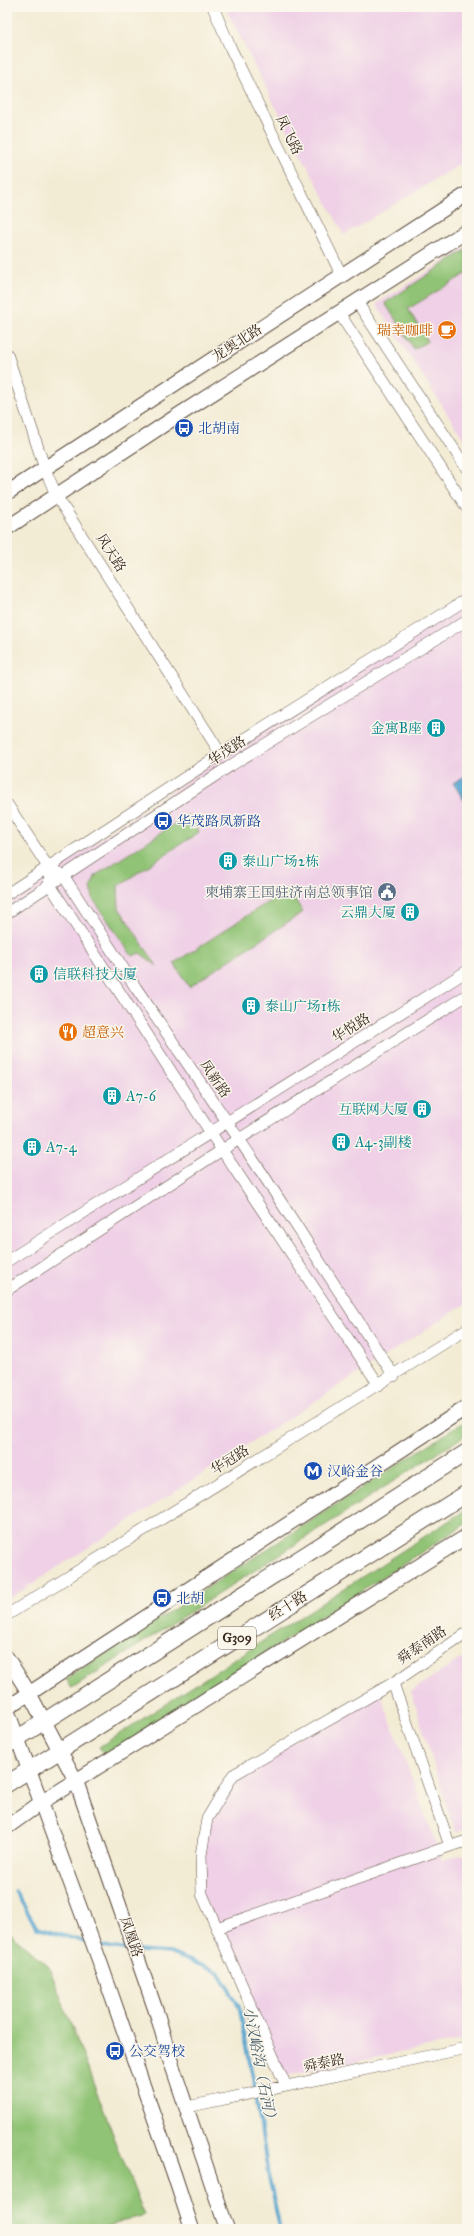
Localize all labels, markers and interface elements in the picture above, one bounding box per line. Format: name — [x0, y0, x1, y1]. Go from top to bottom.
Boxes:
street label: 凤飞路 — [272, 112, 306, 158]
cafe icon: 瑞幸咖啡 — [436, 319, 458, 341]
street label: 龙奥北路 — [209, 321, 265, 365]
place label: 瑞幸咖啡 — [377, 322, 433, 339]
bus stop icon: 北胡南 — [173, 417, 195, 439]
place label: 北胡南 — [198, 420, 240, 437]
street label: 风天路 — [92, 531, 130, 575]
building icon: 金寓B座 — [425, 717, 447, 739]
place label: 金寓B座 — [371, 720, 422, 737]
street label: 华茂路 — [205, 732, 249, 770]
bus stop icon: 华茂路凤新路 — [152, 810, 174, 832]
place label: 华茂路凤新路 — [177, 813, 261, 830]
building icon: 泰山广场2栋 — [217, 850, 239, 872]
place label: 泰山广场2栋 — [242, 853, 319, 870]
public building icon: 柬埔寨王国驻济南总领事馆 — [376, 881, 398, 903]
place label: 柬埔寨王国驻济南总领事馆 — [205, 884, 373, 901]
building icon: 云鼎大厦 — [399, 901, 421, 923]
place label: 云鼎大厦 — [340, 904, 396, 921]
building icon: 信联科技大厦 — [28, 963, 50, 985]
place label: 信联科技大厦 — [53, 966, 137, 983]
building icon: 泰山广场1栋 — [240, 995, 262, 1017]
place label: 泰山广场1栋 — [265, 998, 341, 1015]
street label: 华悦路 — [329, 1010, 373, 1046]
restaurant icon: 超意兴 — [57, 1021, 79, 1043]
place label: 超意兴 — [82, 1024, 124, 1041]
street label: 凤新路 — [196, 1057, 234, 1101]
building icon: A7-6 — [101, 1085, 123, 1107]
place label: A7-6 — [125, 1088, 157, 1105]
building icon: 互联网大厦 — [411, 1098, 433, 1120]
place label: 互联网大厦 — [338, 1101, 408, 1118]
building icon: A4-3副楼 — [330, 1131, 352, 1153]
place label: A4-3副楼 — [354, 1134, 412, 1151]
building icon: A7-4 — [21, 1136, 43, 1158]
place label: A7-4 — [45, 1139, 78, 1156]
street label: 华冠路 — [208, 1442, 252, 1478]
metro station icon: 汉峪金谷 — [302, 1460, 324, 1482]
place label: 汉峪金谷 — [327, 1463, 383, 1480]
bus stop icon: 北胡 — [151, 1587, 173, 1609]
street label: 经十路 — [266, 1588, 310, 1624]
place label: 北胡 — [176, 1590, 204, 1607]
street label: 舜泰南路 — [394, 1622, 450, 1668]
road number: G309 — [218, 1627, 256, 1649]
street label: 凤凰路 — [116, 1914, 146, 1960]
water label: 小汉峪沟（石河） — [240, 2005, 280, 2127]
bus stop icon: 公交驾校 — [104, 2040, 126, 2062]
place label: 公交驾校 — [129, 2043, 185, 2060]
street label: 舜泰路 — [302, 2050, 346, 2076]

